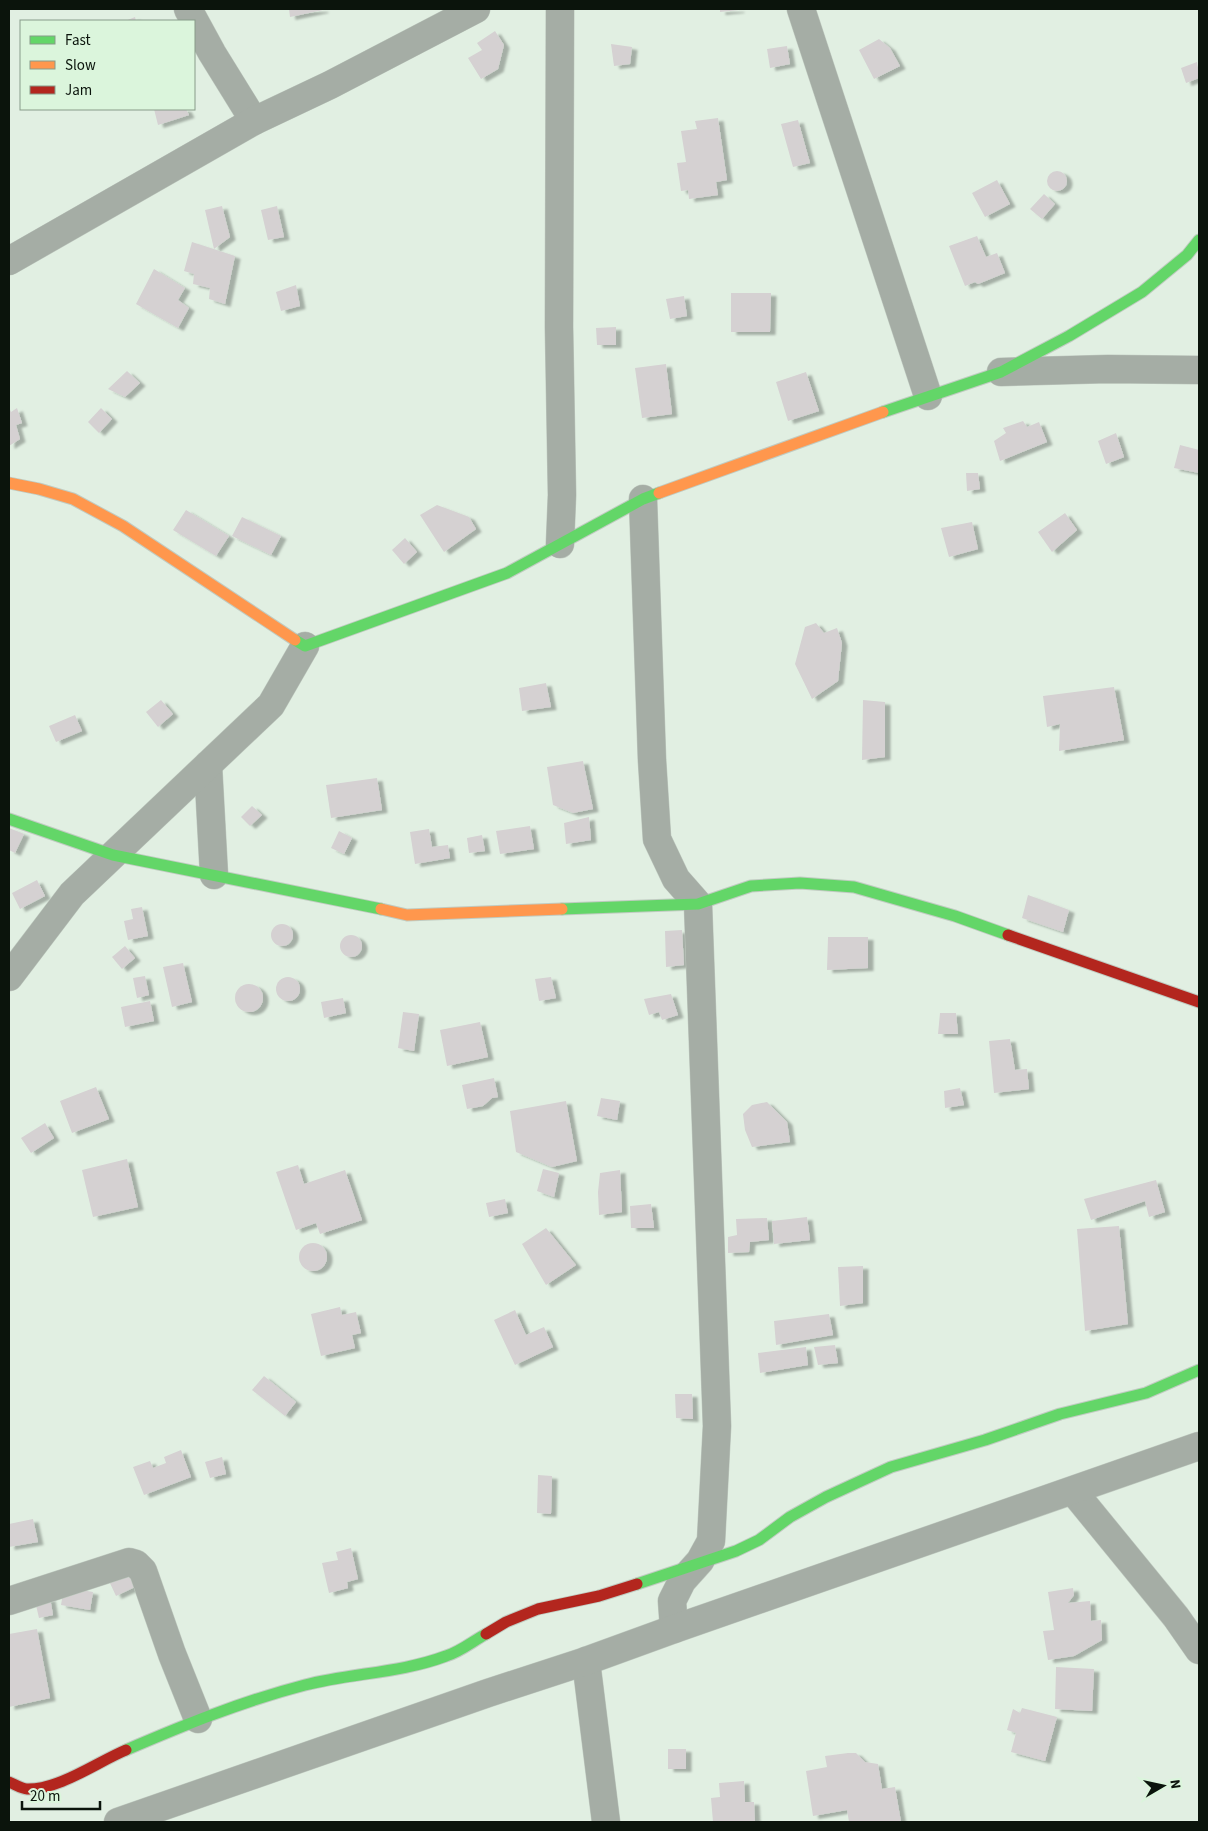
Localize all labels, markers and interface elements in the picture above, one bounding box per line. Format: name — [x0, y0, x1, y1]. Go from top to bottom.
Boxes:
legend — [20, 20, 195, 110]
text: Fast — [65, 30, 91, 51]
text: Slow — [65, 55, 96, 76]
text: Jam — [65, 80, 92, 101]
north arrow — [1138, 1761, 1188, 1811]
scale bar — [22, 1778, 100, 1810]
text: N — [1164, 1778, 1185, 1790]
text: 20 m — [30, 1786, 60, 1807]

